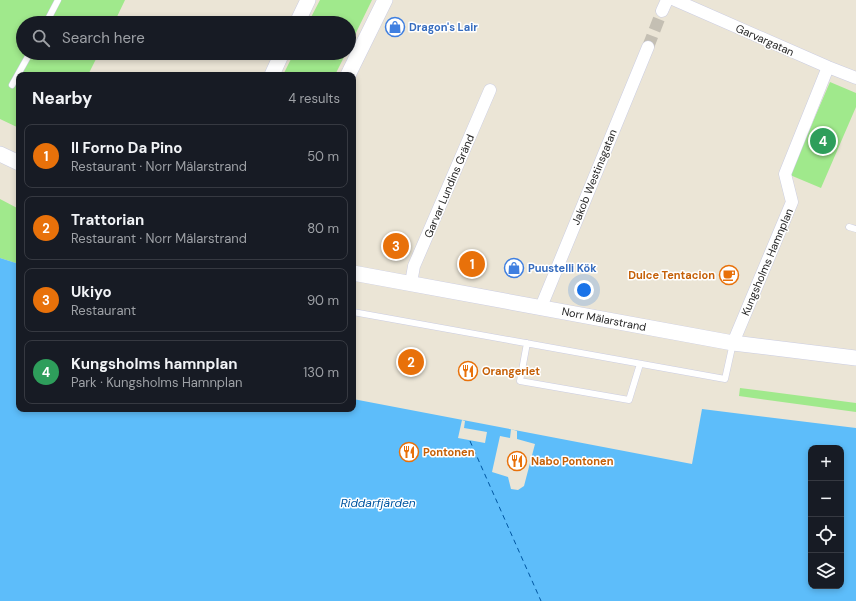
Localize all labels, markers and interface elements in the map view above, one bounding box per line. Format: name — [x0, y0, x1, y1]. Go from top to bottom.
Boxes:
search box — [16, 16, 356, 60]
shop icon: Dragon's Lair — [384, 16, 406, 38]
place label: Dragon's Lair — [409, 20, 478, 34]
street label: Garvargatan — [734, 21, 796, 59]
icon: search — [30, 27, 52, 49]
text: Search here — [62, 28, 145, 48]
text: Nearby — [32, 87, 92, 109]
text: 4 results — [288, 90, 340, 107]
pin: 4 — [810, 126, 836, 156]
street label: Jakob Westinsgatan — [568, 127, 620, 227]
street label: Garvar Lundins Gränd — [421, 132, 477, 240]
text: Il Forno Da Pino — [71, 138, 182, 158]
text: 1 — [44, 148, 48, 165]
text: 50 m — [307, 148, 339, 165]
text: Restaurant · Norr Mälarstrand — [71, 158, 247, 175]
street label: Kungsholms Hamnplan — [738, 206, 796, 318]
text: Trattorian — [71, 210, 144, 230]
text: 2 — [42, 220, 50, 237]
text: 80 m — [307, 220, 339, 237]
text: Restaurant · Norr Mälarstrand — [71, 230, 247, 247]
pin: 3 — [383, 231, 409, 261]
pin: 1 — [459, 249, 485, 279]
shop icon: Puustelli Kök — [503, 257, 525, 279]
place label: Puustelli Kök — [528, 261, 597, 275]
cafe icon: Dulce Tentacion — [718, 264, 740, 286]
place label: Dulce Tentacion — [628, 268, 715, 282]
your location — [574, 280, 594, 300]
text: Ukiyo — [71, 282, 112, 302]
text: 3 — [42, 292, 50, 309]
text: 90 m — [307, 292, 339, 309]
text: Restaurant — [71, 302, 136, 319]
street label: Norr Mälarstrand — [561, 304, 648, 334]
pin: 2 — [398, 347, 424, 377]
text: Kungsholms hamnplan — [71, 354, 237, 374]
restaurant icon: Orangeriet — [457, 360, 479, 382]
text: 4 — [42, 364, 50, 381]
text: 130 m — [303, 364, 339, 381]
place label: Orangeriet — [482, 364, 540, 378]
text: Park · Kungsholms Hamnplan — [71, 374, 242, 391]
restaurant icon: Pontonen — [398, 441, 420, 463]
place label: Pontonen — [423, 445, 475, 459]
map controls — [808, 445, 844, 589]
button: + — [808, 445, 844, 481]
restaurant icon: Nabo Pontonen — [506, 450, 528, 472]
place label: Nabo Pontonen — [531, 454, 614, 468]
button: − — [808, 481, 844, 517]
water label: Riddarfjärden — [340, 495, 416, 511]
button: locate — [808, 517, 844, 553]
button: layers — [808, 553, 844, 589]

